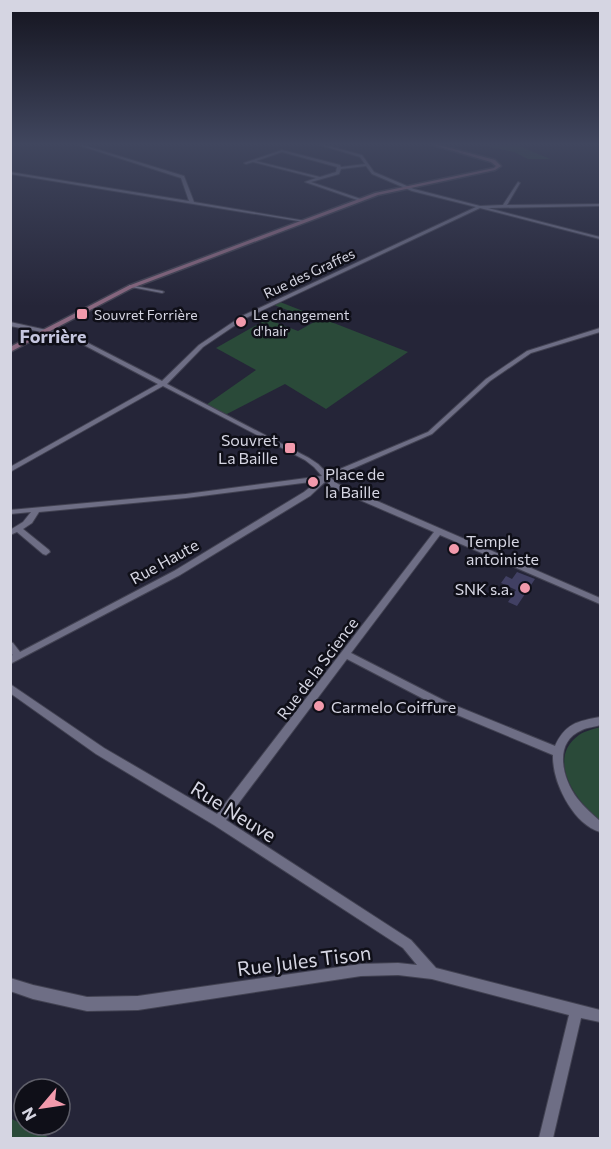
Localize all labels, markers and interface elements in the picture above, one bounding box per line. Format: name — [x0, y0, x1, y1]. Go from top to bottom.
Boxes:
street label: Rue des Graffes — [261, 244, 357, 302]
place label: Souvret Forrière — [94, 306, 198, 323]
place label: Le changement d'hair — [253, 306, 350, 339]
marker: Souvret Forrière — [75, 307, 89, 321]
marker: Le changement d'hair — [234, 315, 248, 329]
district label: Forrière — [20, 325, 86, 347]
place label: Souvret La Baille — [218, 430, 278, 467]
marker: Souvret La Baille — [283, 441, 297, 455]
place label: Place de la Baille — [325, 464, 385, 501]
marker: Place de la Baille — [306, 475, 320, 489]
place label: Temple antoiniste — [466, 531, 539, 568]
street label: Rue Haute — [126, 534, 202, 588]
marker: Temple antoiniste — [447, 542, 461, 556]
place label: SNK s.a. — [455, 579, 513, 598]
marker: SNK s.a. — [518, 581, 532, 595]
street label: Rue de la Science — [272, 613, 362, 723]
place label: Carmelo Coiffure — [331, 697, 456, 716]
marker: Carmelo Coiffure — [312, 699, 326, 713]
street label: Rue Neuve — [187, 775, 281, 847]
street label: Rue Jules Tison — [236, 940, 372, 980]
north arrow — [12, 1077, 72, 1137]
text: N — [17, 1105, 40, 1124]

